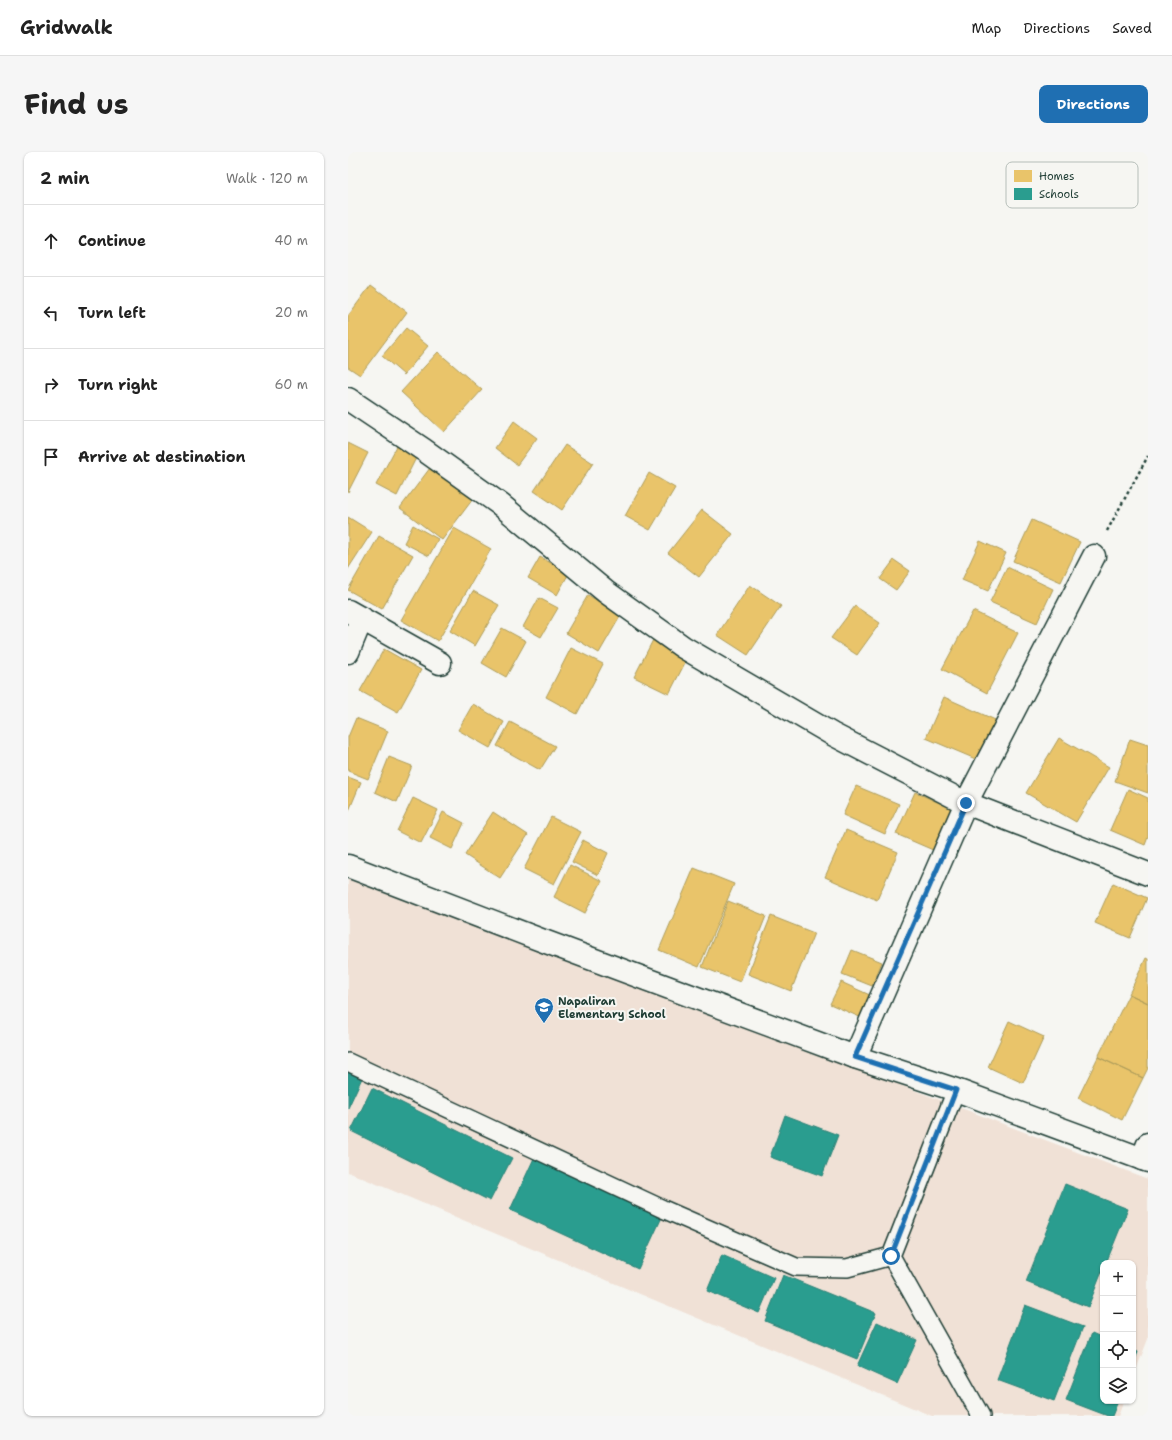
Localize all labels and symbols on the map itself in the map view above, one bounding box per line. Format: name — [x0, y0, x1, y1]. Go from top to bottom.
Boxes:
legend — [1006, 162, 1138, 208]
text: Homes — [1039, 169, 1075, 184]
text: Schools — [1039, 187, 1079, 202]
route end — [957, 794, 975, 812]
place label: Napaliran Elementary School — [558, 994, 666, 1022]
school or university icon: Napaliran Elementary School — [533, 996, 555, 1024]
route start — [882, 1247, 900, 1265]

